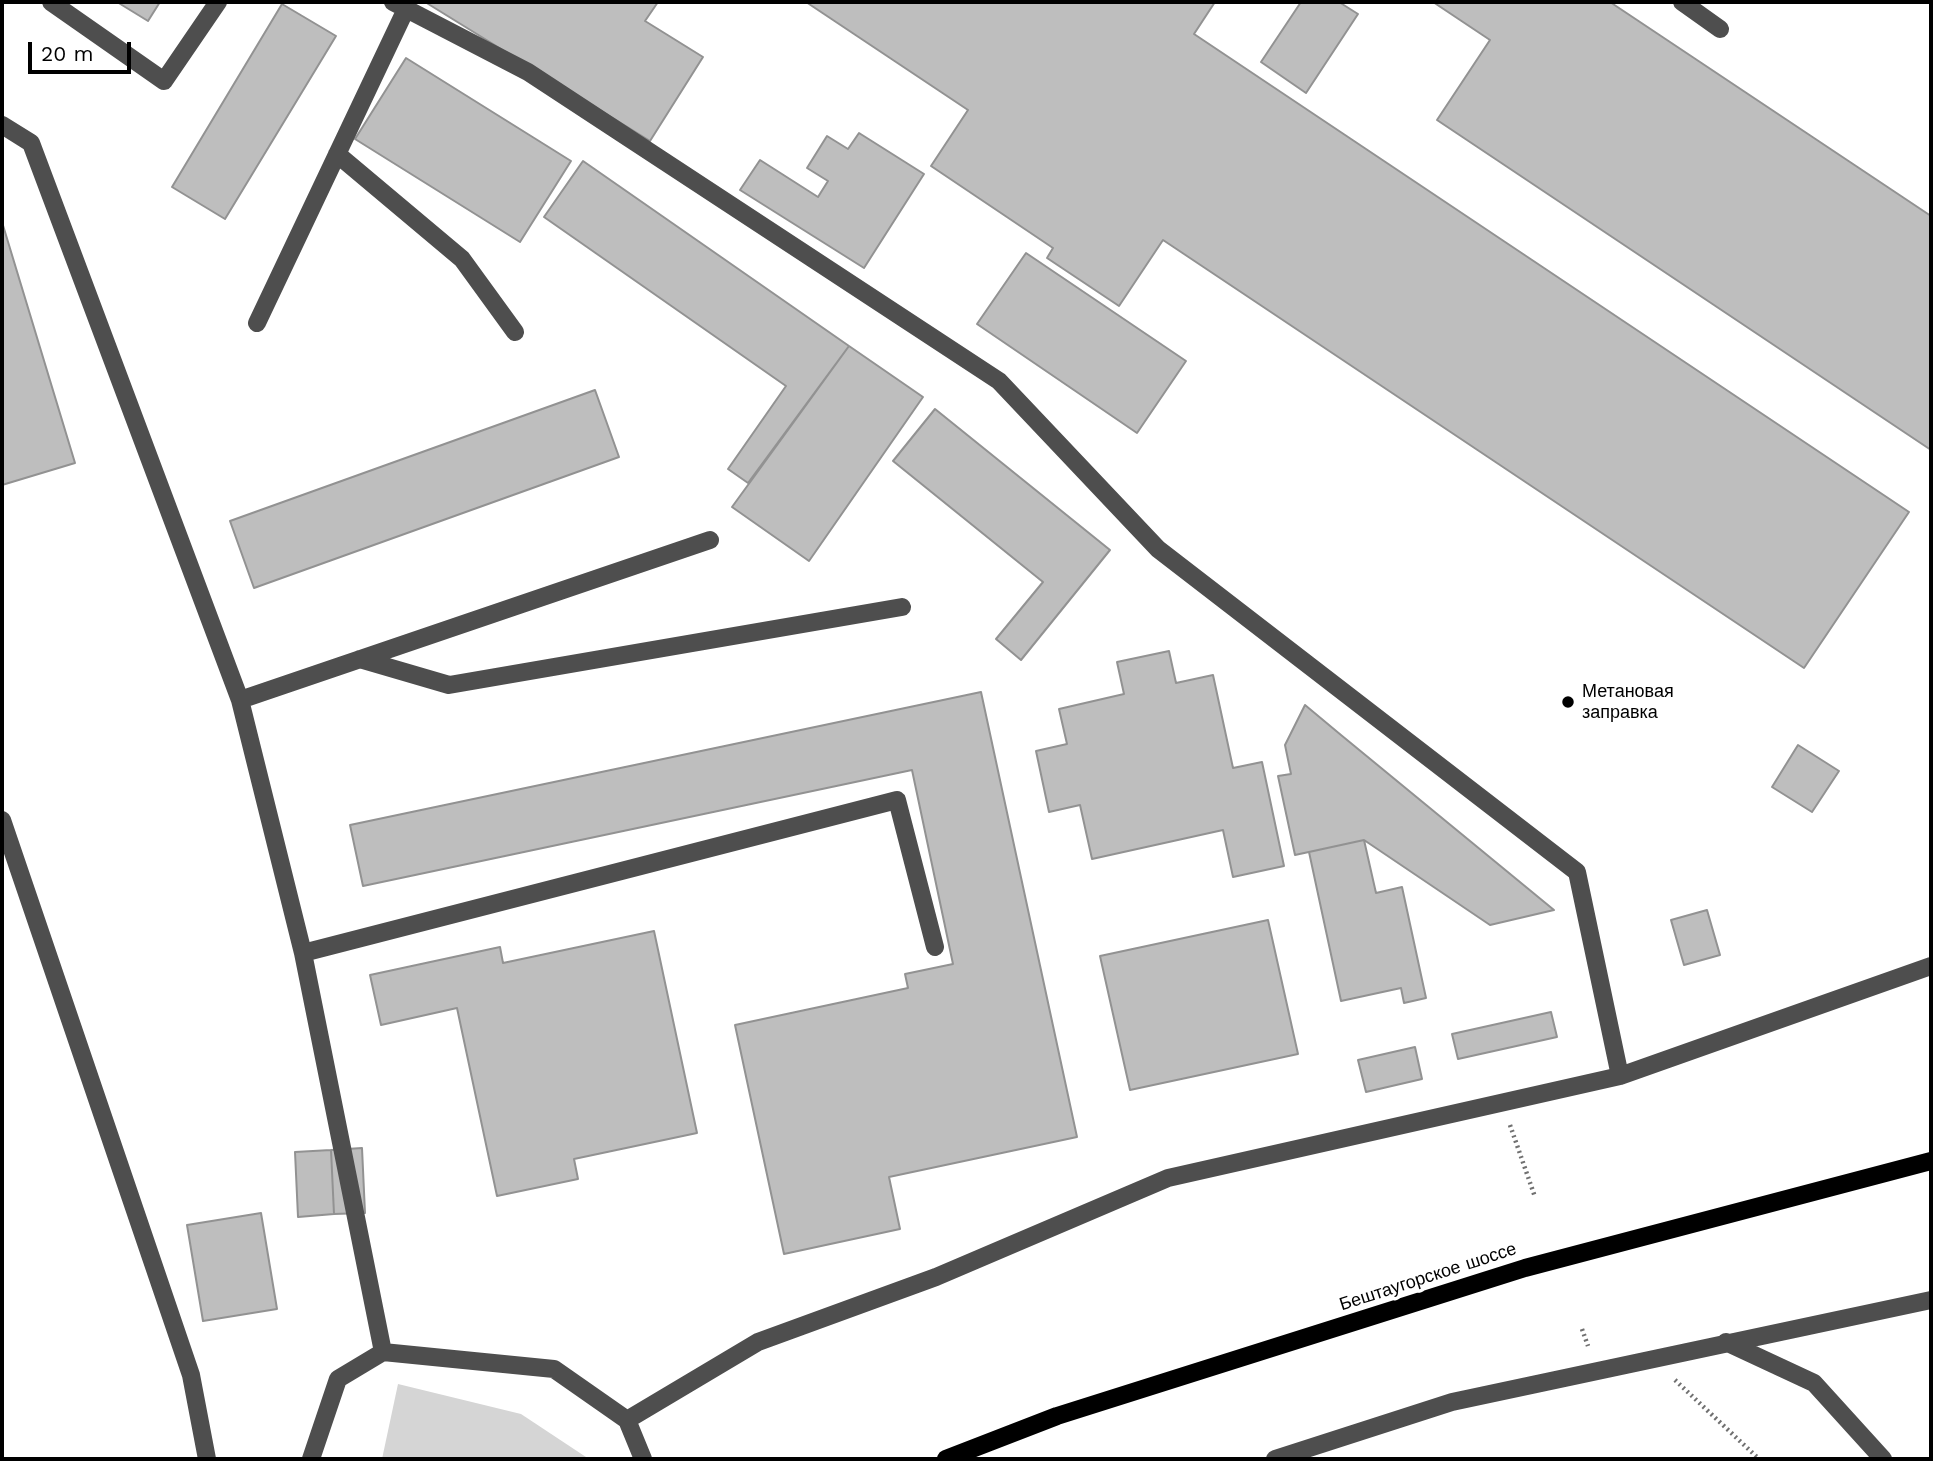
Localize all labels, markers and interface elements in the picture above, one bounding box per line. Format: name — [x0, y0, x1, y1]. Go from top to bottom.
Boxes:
scale bar — [32, 28, 135, 72]
text: 20 m — [41, 41, 93, 66]
place label: Метановая заправка — [1582, 681, 1674, 724]
marker: Метановая заправка — [1560, 694, 1576, 710]
street label: Бештаугорское шоссе — [1337, 1238, 1519, 1316]

